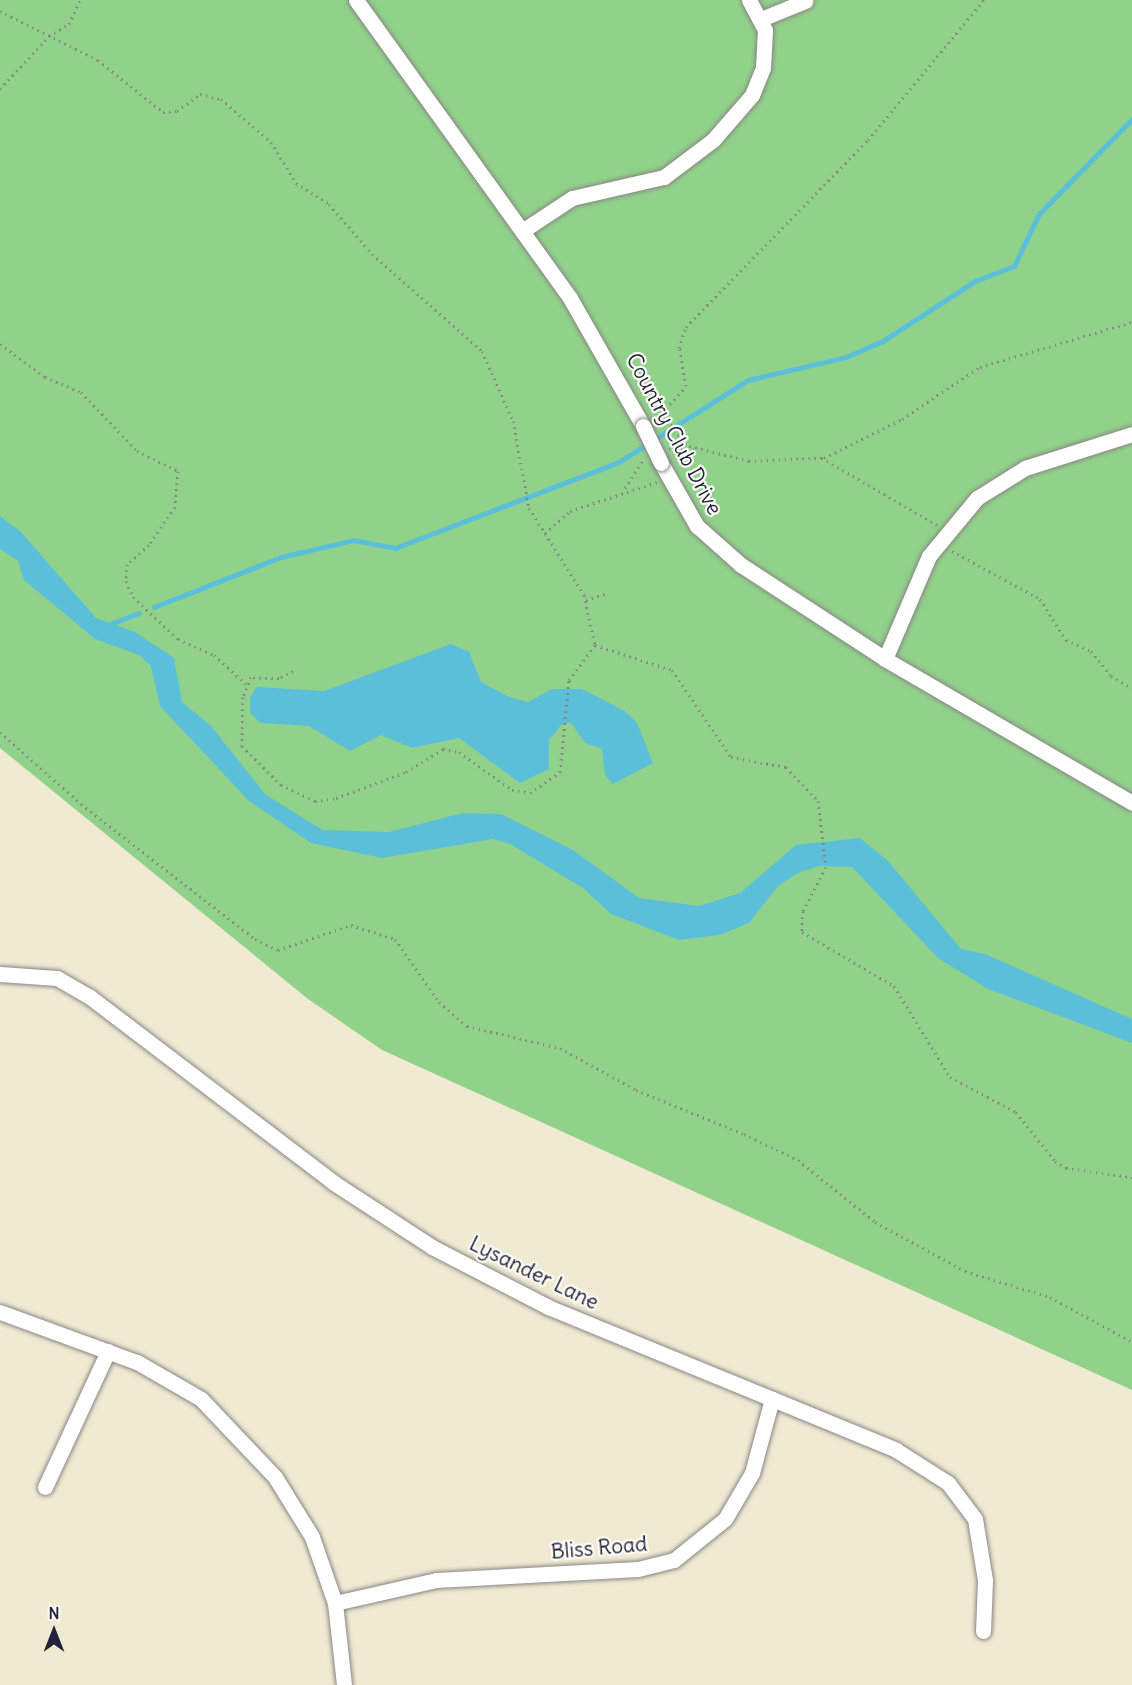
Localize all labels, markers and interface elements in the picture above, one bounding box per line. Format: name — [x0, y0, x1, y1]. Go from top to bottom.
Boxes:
street label: Country Club Drive — [621, 349, 727, 519]
street label: Lysander Lane — [465, 1231, 603, 1315]
street label: Bliss Road — [550, 1531, 648, 1565]
north arrow — [24, 1601, 84, 1661]
text: N — [48, 1603, 60, 1623]

